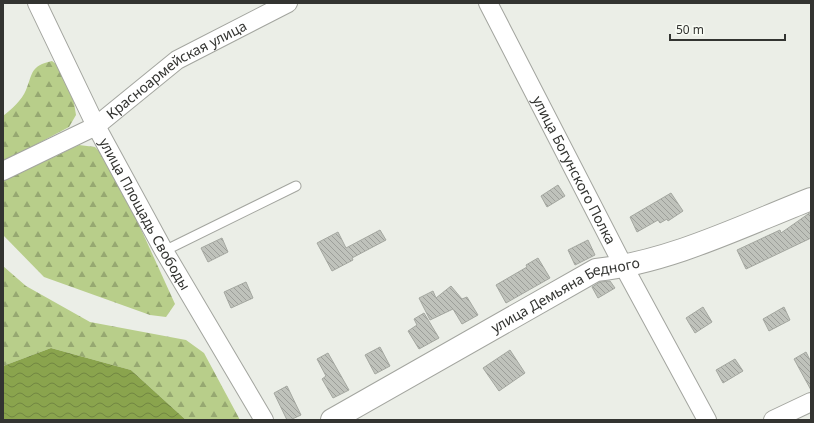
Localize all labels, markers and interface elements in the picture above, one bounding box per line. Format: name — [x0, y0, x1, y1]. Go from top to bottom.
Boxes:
street label: Красноармейская улица — [102, 16, 250, 123]
scale bar — [670, 16, 785, 42]
text: 50 m — [676, 21, 704, 38]
street label: улица Богунского Полка — [528, 93, 621, 247]
street label: улица Площадь Свободы — [95, 134, 195, 293]
street label: улица Демьяна Бедного — [487, 253, 641, 337]

